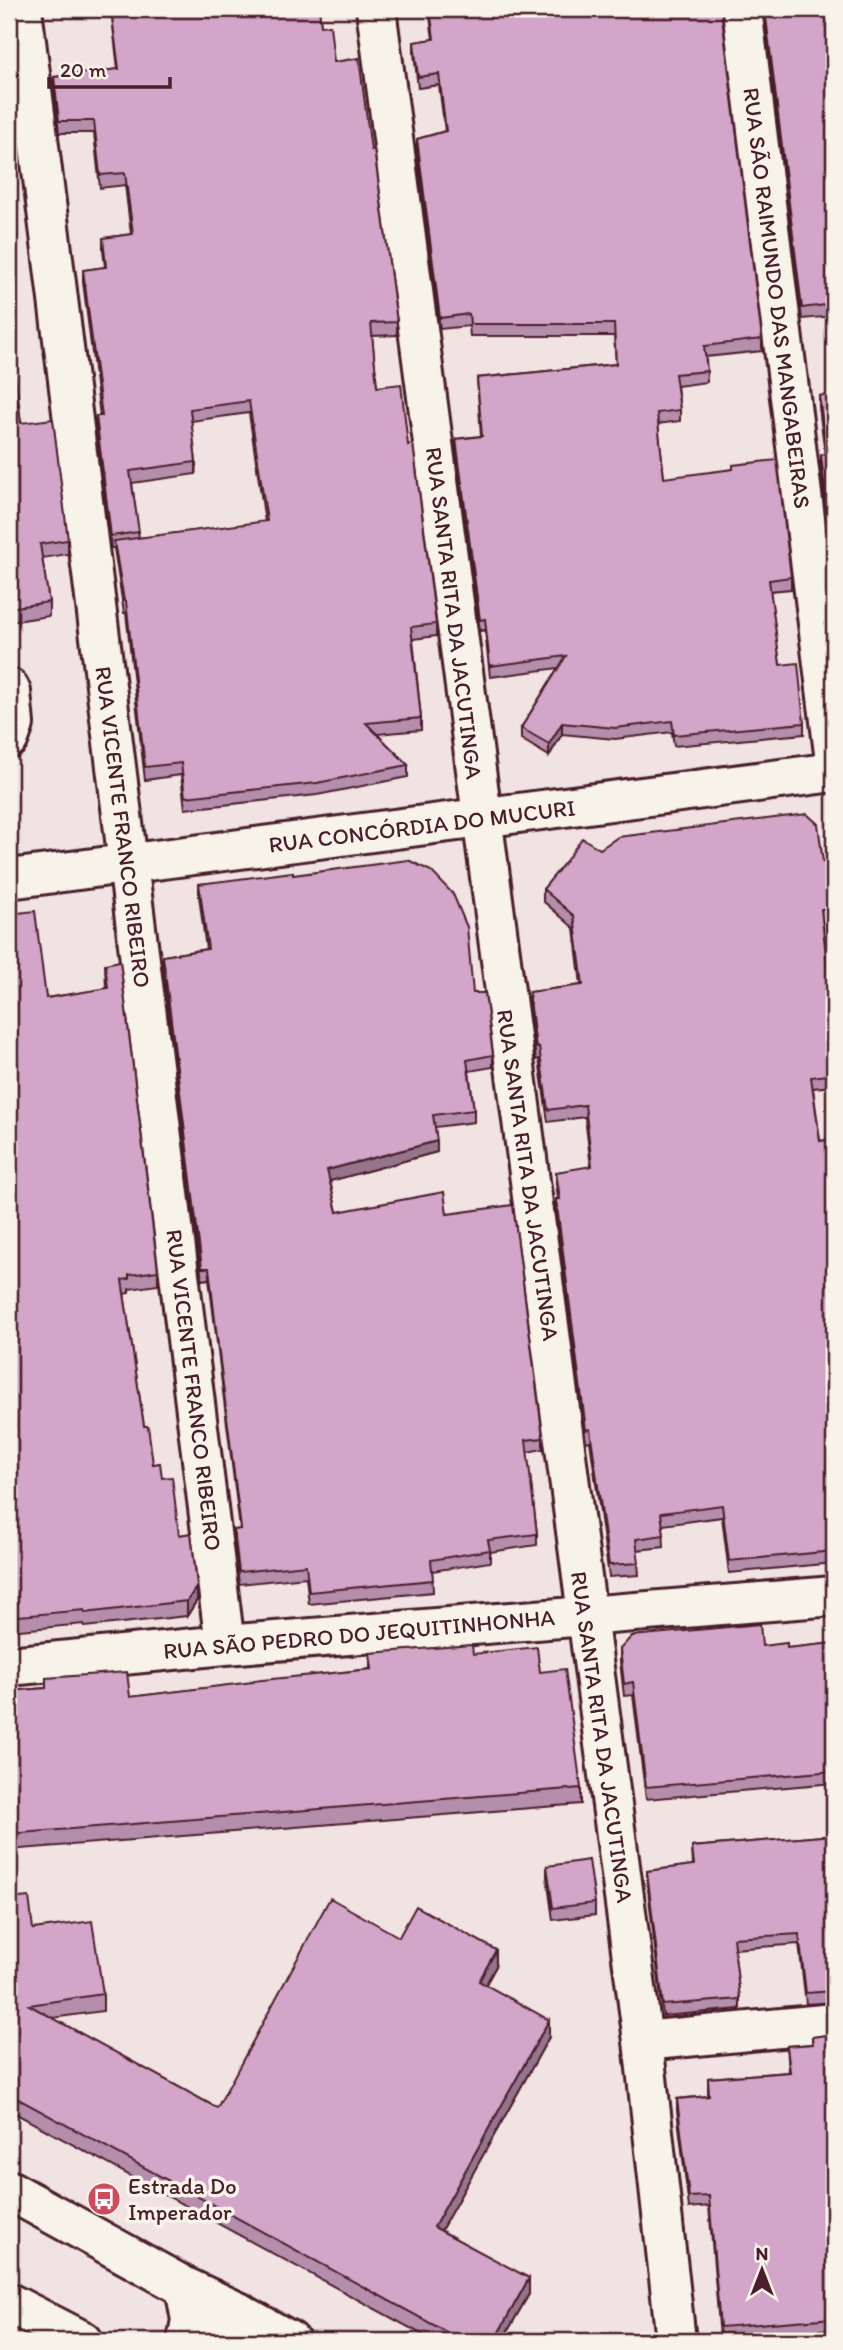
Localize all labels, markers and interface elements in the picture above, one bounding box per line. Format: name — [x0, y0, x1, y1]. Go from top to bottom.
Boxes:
scale bar — [49, 46, 170, 90]
text: 20 m — [60, 57, 107, 82]
street label: RUA SÃO RAIMUNDO DAS MANGABEIRAS — [737, 86, 817, 510]
street label: RUA SANTA RITA DA JACUTINGA — [420, 445, 488, 781]
street label: RUA VICENTE FRANCO RIBEIRO — [89, 664, 157, 990]
street label: RUA CONCÓRDIA DO MUCURI — [267, 793, 577, 859]
street label: RUA SANTA RITA DA JACUTINGA — [491, 1007, 565, 1343]
street label: RUA VICENTE FRANCO RIBEIRO — [160, 1227, 228, 1553]
street label: RUA SANTA RITA DA JACUTINGA — [565, 1569, 639, 1905]
street label: RUA SÃO PEDRO DO JEQUITINHONHA — [162, 1603, 556, 1665]
place label: Estrada Do Imperador — [128, 2172, 237, 2226]
bus stop icon: Estrada Do Imperador — [85, 2180, 123, 2218]
north arrow — [728, 2234, 798, 2304]
text: N — [756, 2242, 768, 2265]

